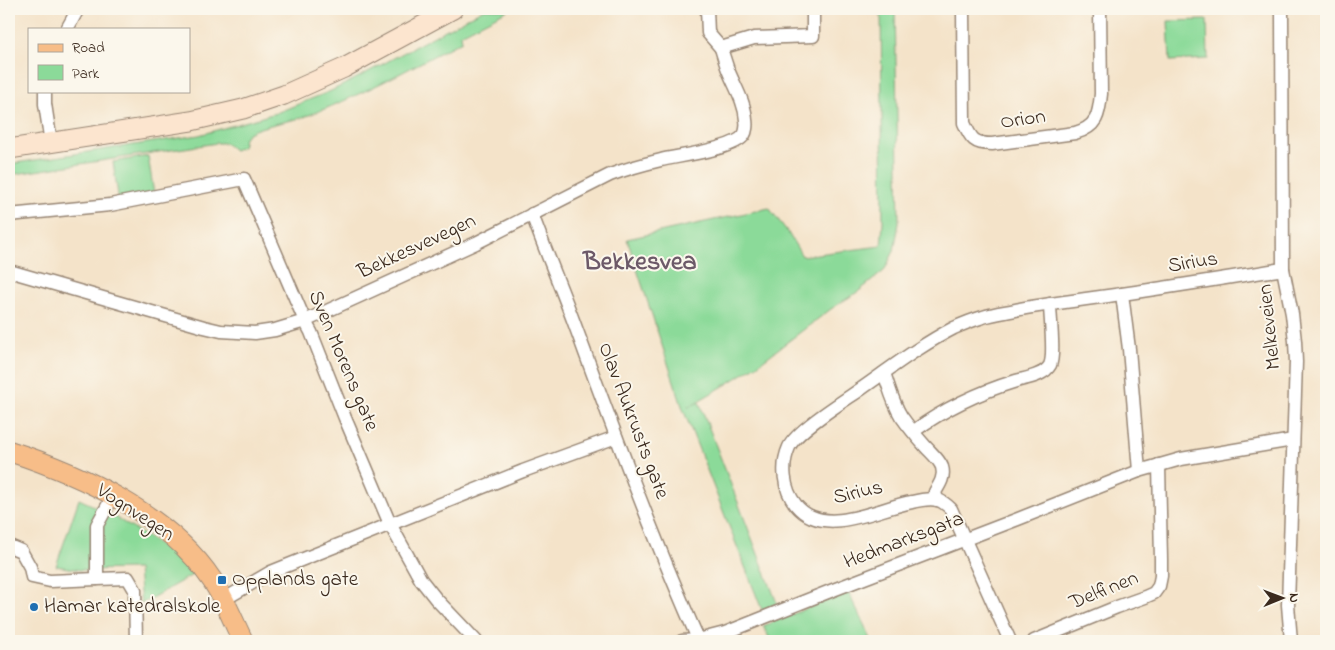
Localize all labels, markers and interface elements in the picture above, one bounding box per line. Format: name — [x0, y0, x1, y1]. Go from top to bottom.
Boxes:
legend — [28, 28, 190, 92]
text: Road — [72, 37, 105, 59]
text: Park — [72, 63, 100, 85]
street label: Orion — [998, 102, 1048, 138]
street label: Bekkesvevegen — [352, 206, 482, 290]
district label: Bekkesvea — [582, 244, 697, 282]
street label: Sirius — [1166, 244, 1220, 282]
street label: Melkeveien — [1251, 283, 1289, 371]
street label: Sven Morens gate — [298, 286, 386, 437]
street label: Olav Aukrusts gate — [587, 338, 677, 505]
street label: Sirius — [830, 473, 886, 513]
street label: Vognvegen — [88, 476, 180, 551]
street label: Hedmarksgata — [840, 504, 969, 580]
street label: Delfinen — [1064, 564, 1143, 619]
place label: Opplands gate — [232, 565, 359, 597]
north arrow — [1258, 572, 1308, 622]
marker: Opplands gate — [216, 574, 228, 586]
place label: Hamar katedralskole — [44, 592, 221, 622]
text: N — [1283, 593, 1304, 603]
marker: Hamar katedralskole — [28, 601, 40, 613]

